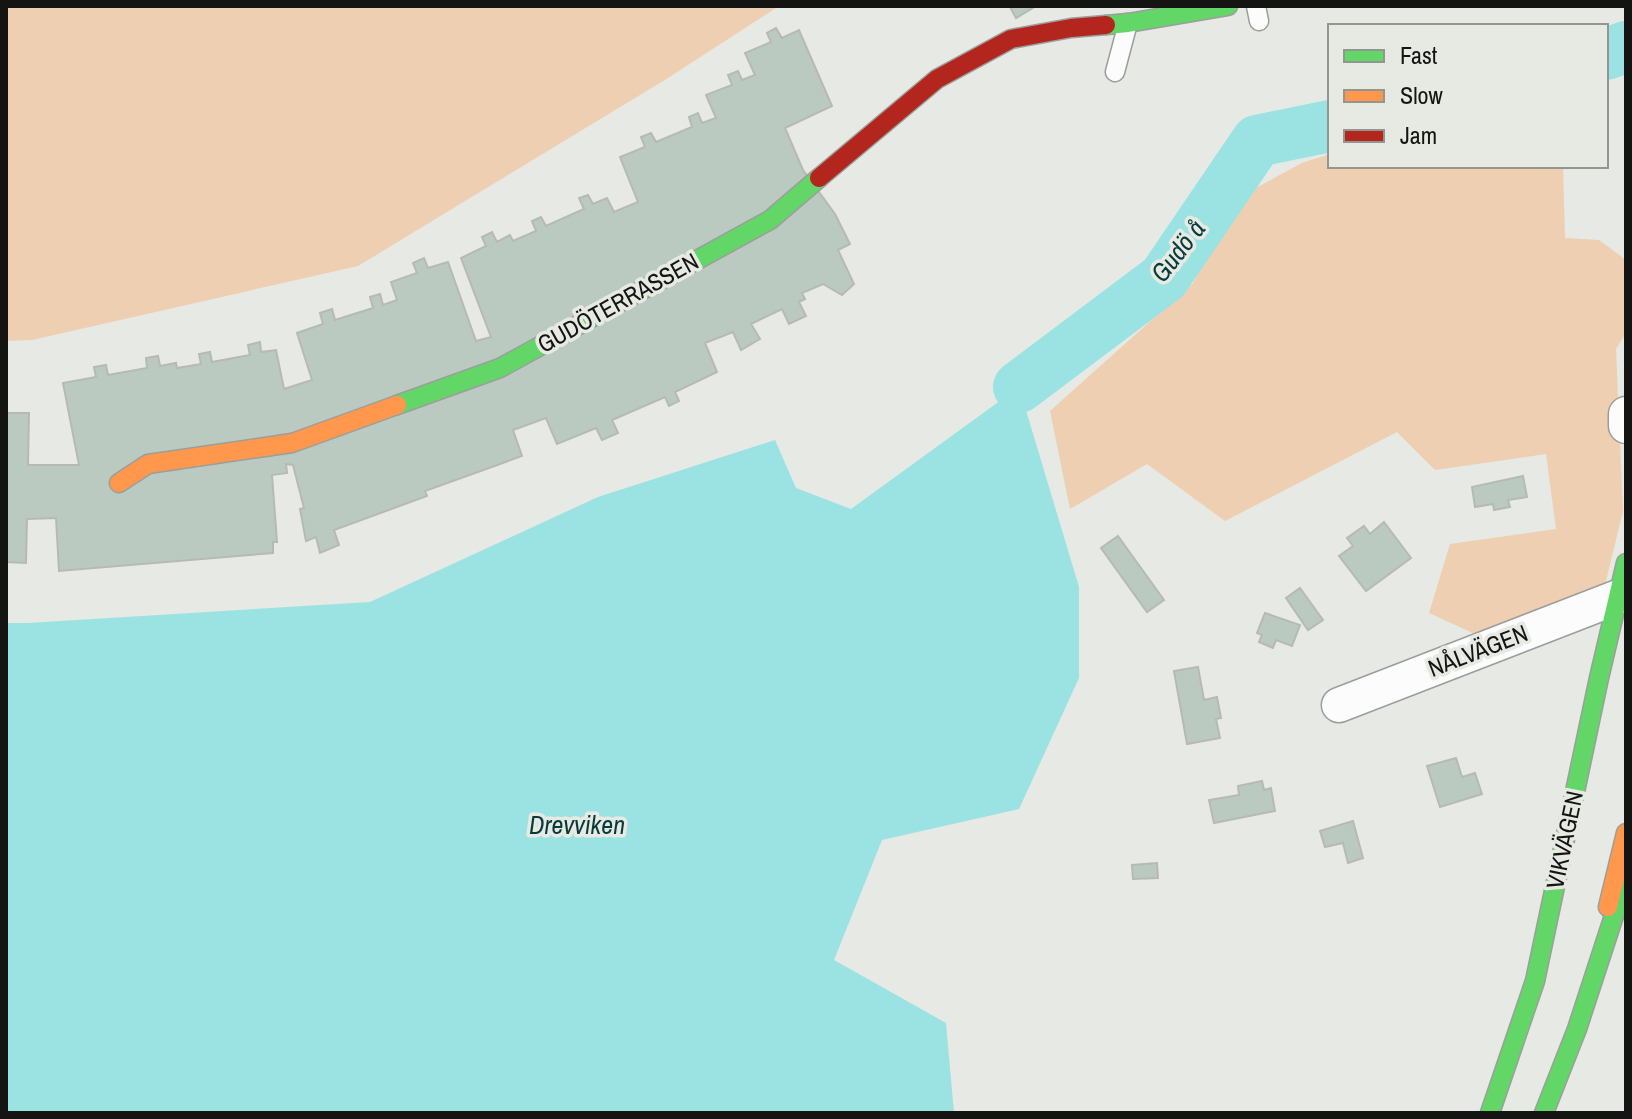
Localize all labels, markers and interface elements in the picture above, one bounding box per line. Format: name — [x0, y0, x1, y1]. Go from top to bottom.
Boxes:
legend — [1328, 24, 1608, 168]
text: Fast — [1400, 39, 1438, 71]
text: Slow — [1400, 79, 1443, 111]
text: Jam — [1400, 119, 1437, 151]
water label: Gudö å — [1142, 212, 1213, 289]
street label: GUDÖTERRASSEN — [531, 245, 704, 360]
street label: NÅLVÄGEN — [1423, 616, 1532, 684]
street label: VIKVÄGEN — [1538, 788, 1590, 892]
water label: Drevviken — [529, 807, 625, 842]

